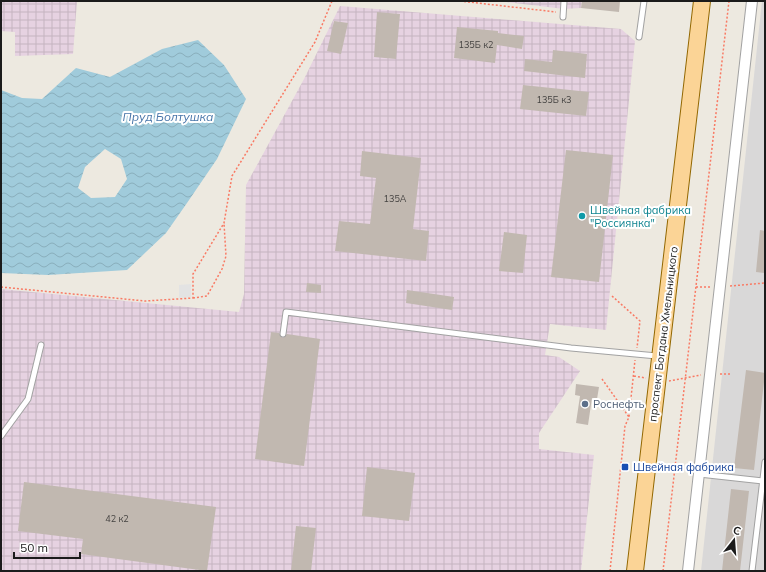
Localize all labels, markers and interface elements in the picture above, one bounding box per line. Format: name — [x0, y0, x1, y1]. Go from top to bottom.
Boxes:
house number: 135Б к2 — [459, 39, 493, 50]
house number: 135Б к3 — [537, 94, 571, 105]
water label: Пруд Болтушка — [123, 109, 213, 124]
house number: 135А — [384, 193, 407, 204]
place label: Швейная фабрика "Россиянка" — [590, 203, 691, 230]
marker: Швейная фабрика "Россиянка" — [577, 211, 587, 221]
street label: проспект Богдана Хмельницкого — [645, 246, 681, 422]
place label: Роснефть — [593, 397, 645, 411]
marker: Роснефть — [580, 399, 590, 409]
place label: Швейная фабрика — [633, 460, 734, 474]
marker: Швейная фабрика — [620, 462, 630, 472]
house number: 42 к2 — [105, 513, 129, 524]
north arrow — [714, 520, 754, 560]
text: С — [731, 523, 743, 538]
scale bar — [14, 534, 80, 560]
text: 50 m — [20, 540, 48, 555]

